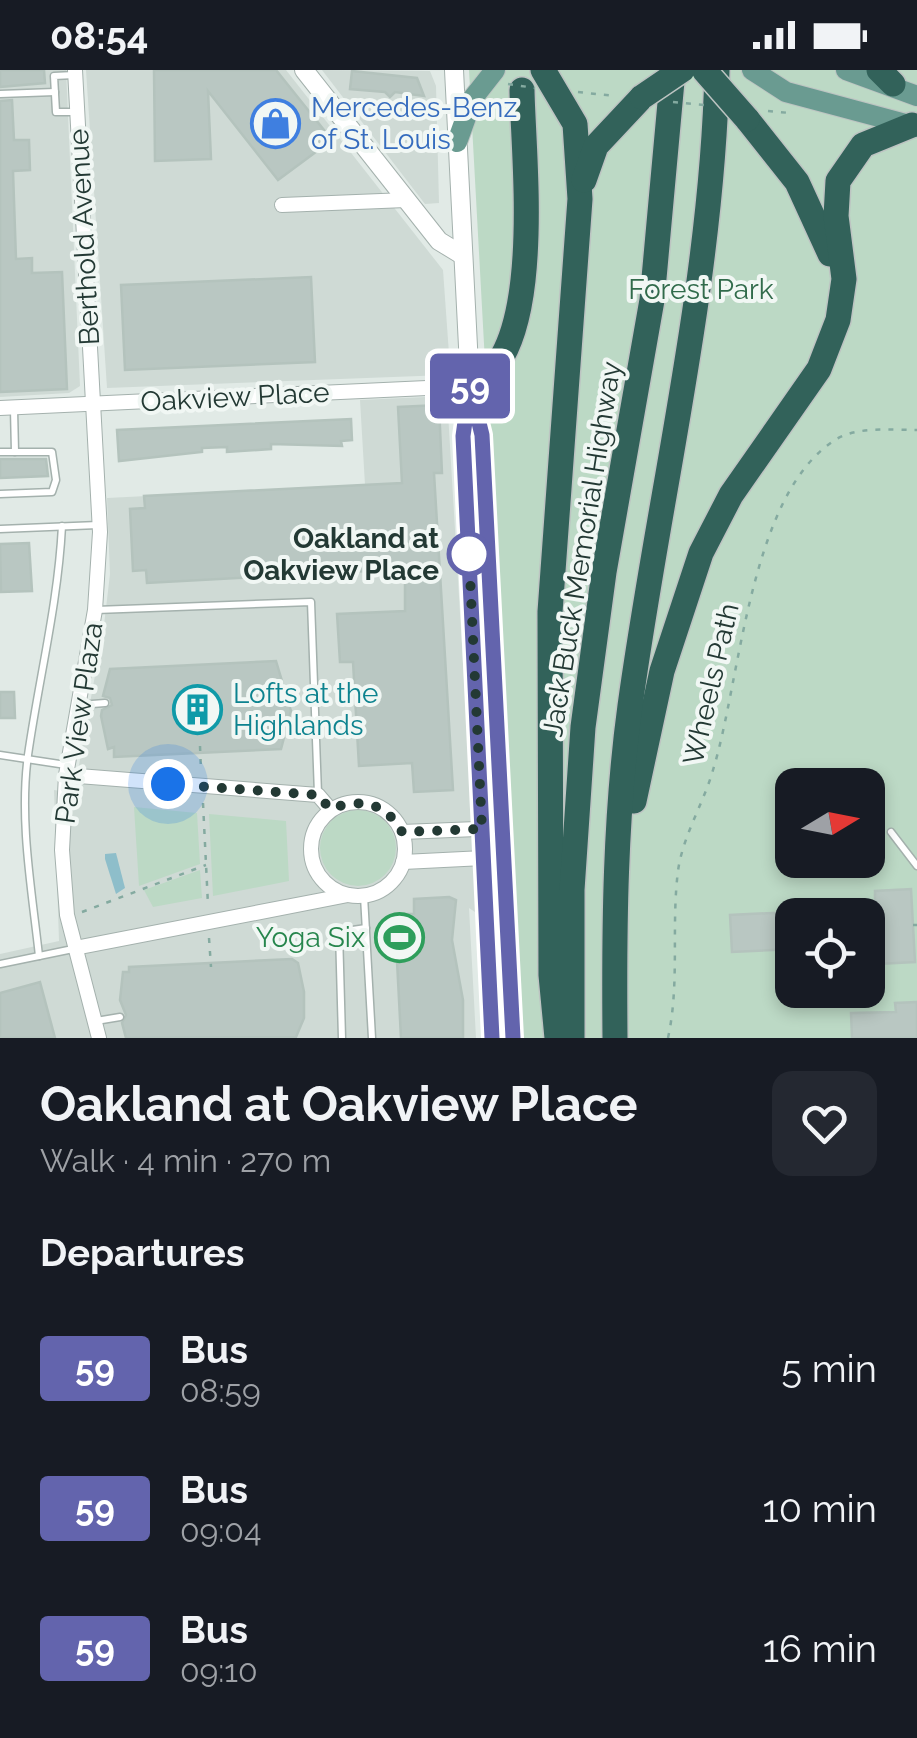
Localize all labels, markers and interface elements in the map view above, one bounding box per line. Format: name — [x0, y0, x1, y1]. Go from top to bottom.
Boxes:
text: 08:54 — [50, 13, 148, 58]
place label: Mercedes-Benz of St. Louis — [311, 91, 517, 156]
shop icon: Mercedes-Benz of St. Louis — [250, 97, 302, 149]
street label: Berthold Avenue — [62, 128, 106, 346]
park label: Forest Park — [628, 273, 774, 306]
line badge: 59 — [425, 354, 515, 418]
street label: Jack Buck Memorial Highway — [536, 359, 628, 739]
text: 59 — [450, 366, 490, 407]
street label: Oakview Place — [140, 376, 330, 418]
place label: Oakland at Oakview Place — [243, 522, 439, 587]
marker: Oakland at Oakview Place — [448, 533, 490, 575]
street label: Wheels Path — [676, 600, 746, 768]
street label: Park View Plaza — [49, 620, 109, 826]
place label: Lofts at the Highlands — [233, 677, 379, 742]
building icon: Lofts at the Highlands — [172, 683, 224, 735]
your location — [143, 759, 193, 809]
north arrow — [775, 768, 885, 878]
map controls — [775, 768, 885, 1008]
button: locate — [775, 898, 885, 1008]
sports icon: Yoga Six — [374, 911, 426, 963]
place label: Yoga Six — [256, 921, 365, 954]
button: heart — [772, 1071, 877, 1176]
text: Oakland at Oakview Place — [40, 1076, 638, 1132]
text: Walk · 4 min · 270 m — [40, 1142, 331, 1179]
text: Departures — [40, 1230, 245, 1275]
text: Bus — [180, 1327, 248, 1372]
text: 5 min — [781, 1346, 877, 1391]
text: 59 — [75, 1348, 115, 1389]
text: 08:59 — [180, 1372, 261, 1409]
text: Bus — [180, 1467, 248, 1512]
text: 10 min — [762, 1486, 877, 1531]
text: 59 — [75, 1488, 115, 1529]
text: 09:04 — [180, 1512, 261, 1549]
text: Bus — [180, 1607, 248, 1652]
text: 16 min — [763, 1626, 877, 1671]
text: 59 — [75, 1628, 115, 1669]
text: 09:10 — [180, 1652, 258, 1689]

